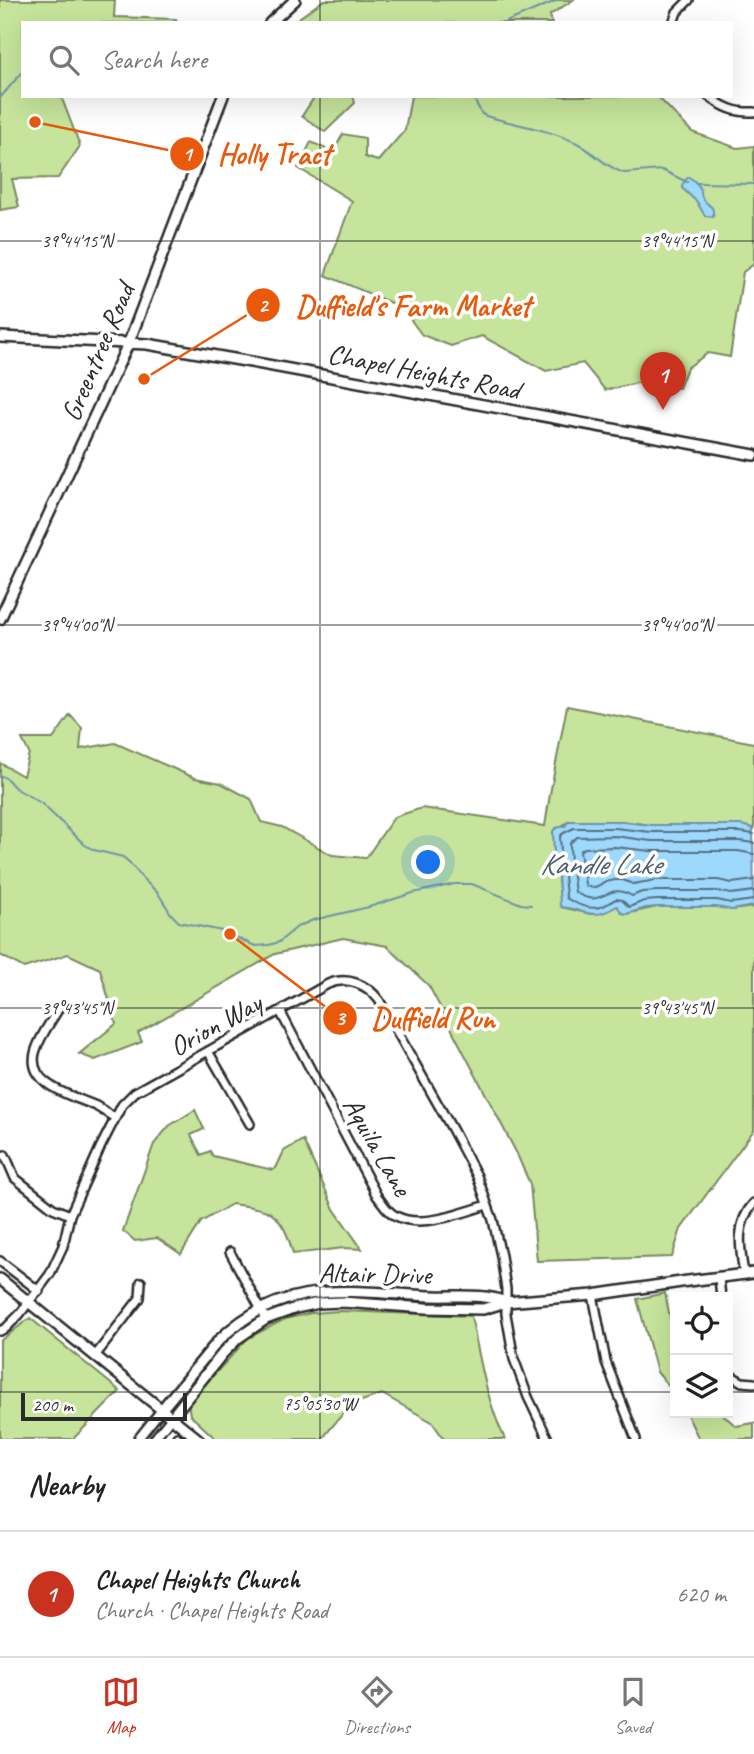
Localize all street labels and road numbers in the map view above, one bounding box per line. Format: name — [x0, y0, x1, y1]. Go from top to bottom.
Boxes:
street label: Greentree Road — [53, 275, 144, 426]
street label: Chapel Heights Road — [325, 336, 527, 408]
street label: Orion Way — [163, 984, 270, 1064]
street label: Aquila Lane — [335, 1091, 421, 1204]
street label: Altair Drive — [318, 1255, 433, 1292]

